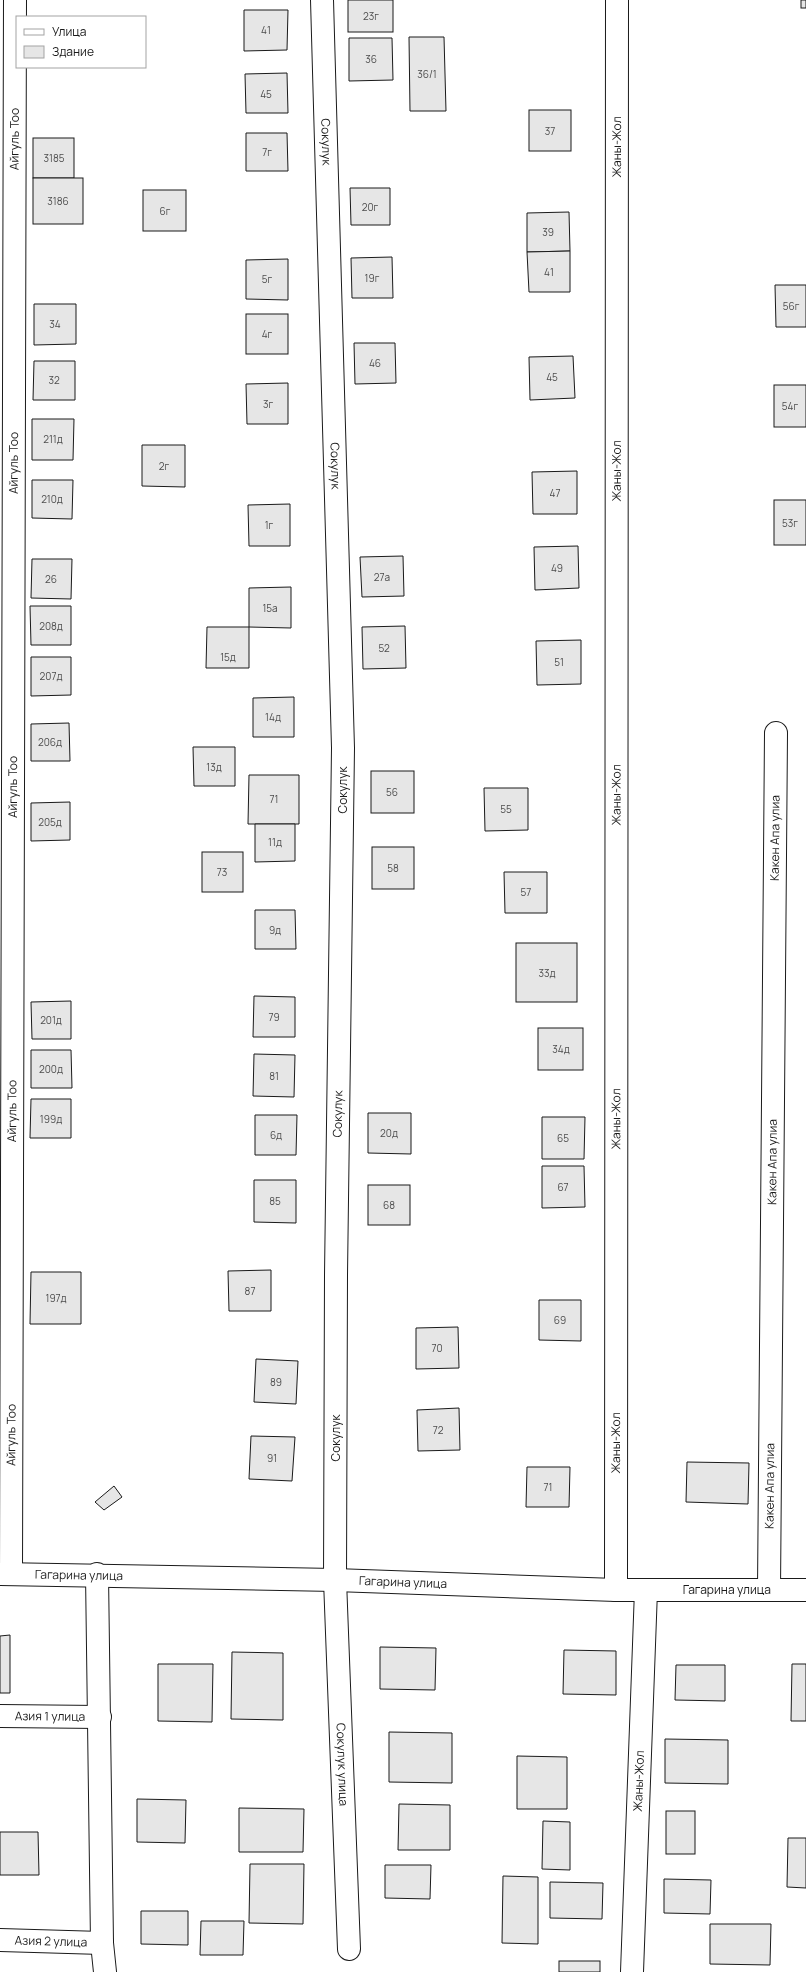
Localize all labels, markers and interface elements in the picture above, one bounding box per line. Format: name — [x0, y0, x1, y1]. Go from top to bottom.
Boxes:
house number: 23г — [363, 9, 379, 23]
legend — [16, 16, 146, 68]
text: Улица — [52, 23, 86, 40]
house number: 41 — [261, 23, 271, 37]
text: Здание — [52, 43, 94, 60]
house number: 36 — [365, 52, 377, 66]
house number: 36/1 — [417, 67, 437, 81]
house number: 45 — [260, 87, 272, 101]
street label: Айгуль Тоо — [6, 108, 23, 170]
street label: Жаны-Жол — [608, 116, 625, 178]
street label: Сокулук — [317, 118, 336, 167]
house number: 37 — [545, 124, 555, 138]
house number: 7г — [262, 145, 272, 159]
house number: 3185 — [43, 151, 65, 165]
house number: 3186 — [47, 194, 69, 208]
house number: 20г — [362, 200, 379, 214]
house number: 6г — [160, 204, 171, 218]
house number: 39 — [542, 225, 554, 239]
house number: 41 — [544, 265, 554, 279]
house number: 19г — [365, 271, 380, 285]
house number: 5г — [262, 272, 273, 286]
house number: 56г — [783, 299, 800, 313]
house number: 34 — [49, 317, 61, 331]
house number: 4г — [262, 327, 273, 341]
house number: 46 — [369, 356, 381, 370]
house number: 45 — [546, 370, 558, 384]
house number: 32 — [48, 373, 60, 387]
house number: 3г — [263, 397, 273, 411]
house number: 54г — [782, 399, 799, 413]
street label: Айгуль Тоо — [5, 432, 22, 494]
house number: 211д — [43, 432, 63, 446]
street label: Жаны-Жол — [608, 440, 625, 502]
street label: Сокулук — [326, 442, 345, 491]
house number: 2г — [159, 459, 170, 473]
house number: 47 — [550, 486, 560, 500]
house number: 210д — [41, 492, 63, 506]
house number: 53г — [782, 516, 798, 530]
house number: 1г — [265, 518, 274, 532]
house number: 49 — [551, 561, 563, 575]
house number: 27а — [374, 570, 390, 584]
house number: 26 — [45, 572, 57, 586]
house number: 15а — [262, 601, 278, 615]
house number: 208д — [39, 619, 63, 633]
house number: 52 — [378, 641, 390, 655]
house number: 15д — [220, 650, 236, 664]
house number: 51 — [554, 655, 564, 669]
house number: 207д — [40, 669, 62, 683]
house number: 14д — [265, 710, 281, 724]
house number: 206д — [38, 735, 62, 749]
street label: Айгуль Тоо — [4, 756, 21, 818]
house number: 13д — [206, 760, 222, 774]
street label: Жаны-Жол — [607, 764, 625, 826]
street label: Сокулук — [334, 765, 351, 813]
house number: 56 — [386, 785, 398, 799]
house number: 71 — [270, 792, 278, 806]
street label: Какен Апа улиа — [766, 795, 783, 881]
house number: 55 — [500, 802, 512, 816]
house number: 205д — [38, 815, 62, 829]
house number: 11д — [268, 835, 282, 849]
house number: 58 — [387, 861, 399, 875]
house number: 73 — [217, 865, 227, 879]
house number: 57 — [521, 885, 531, 899]
house number: 9д — [269, 923, 281, 937]
house number: 33д — [538, 966, 556, 980]
house number: 79 — [268, 1010, 280, 1024]
house number: 201д — [40, 1013, 62, 1027]
house number: 34д — [552, 1042, 570, 1056]
house number: 200д — [39, 1062, 63, 1076]
house number: 81 — [269, 1069, 279, 1083]
street label: Айгуль Тоо — [3, 1080, 20, 1142]
street label: Жаны-Жол — [607, 1088, 624, 1150]
street label: Сокулук — [329, 1089, 346, 1138]
house number: 199д — [40, 1112, 62, 1126]
street label: Какен Апа улиа — [763, 1119, 781, 1205]
house number: 20д — [380, 1126, 398, 1140]
house number: 6д — [270, 1128, 282, 1142]
house number: 65 — [557, 1131, 569, 1145]
house number: 67 — [557, 1180, 569, 1194]
house number: 85 — [269, 1194, 281, 1208]
house number: 68 — [383, 1198, 395, 1212]
house number: 87 — [245, 1284, 255, 1298]
house number: 197д — [46, 1291, 66, 1305]
house number: 69 — [554, 1313, 566, 1327]
house number: 70 — [431, 1341, 443, 1355]
house number: 89 — [270, 1375, 282, 1389]
street label: Айгуль Тоо — [2, 1404, 19, 1466]
street label: Жаны-Жол — [607, 1412, 624, 1474]
street label: Сокулук — [327, 1413, 344, 1461]
house number: 72 — [433, 1423, 444, 1437]
street label: Какен Апа улиа — [760, 1443, 778, 1529]
house number: 91 — [267, 1451, 277, 1465]
house number: 71 — [544, 1480, 552, 1494]
street label: Гагарина улица — [35, 1566, 123, 1584]
street label: Гагарина улица — [359, 1572, 447, 1592]
street label: Гагарина улица — [683, 1581, 771, 1598]
street label: Азия 1 улица — [15, 1707, 85, 1725]
street label: Сокулук улица — [332, 1723, 353, 1806]
street label: Жаны-Жол — [629, 1750, 648, 1812]
street label: Азия 2 улица — [14, 1931, 88, 1951]

